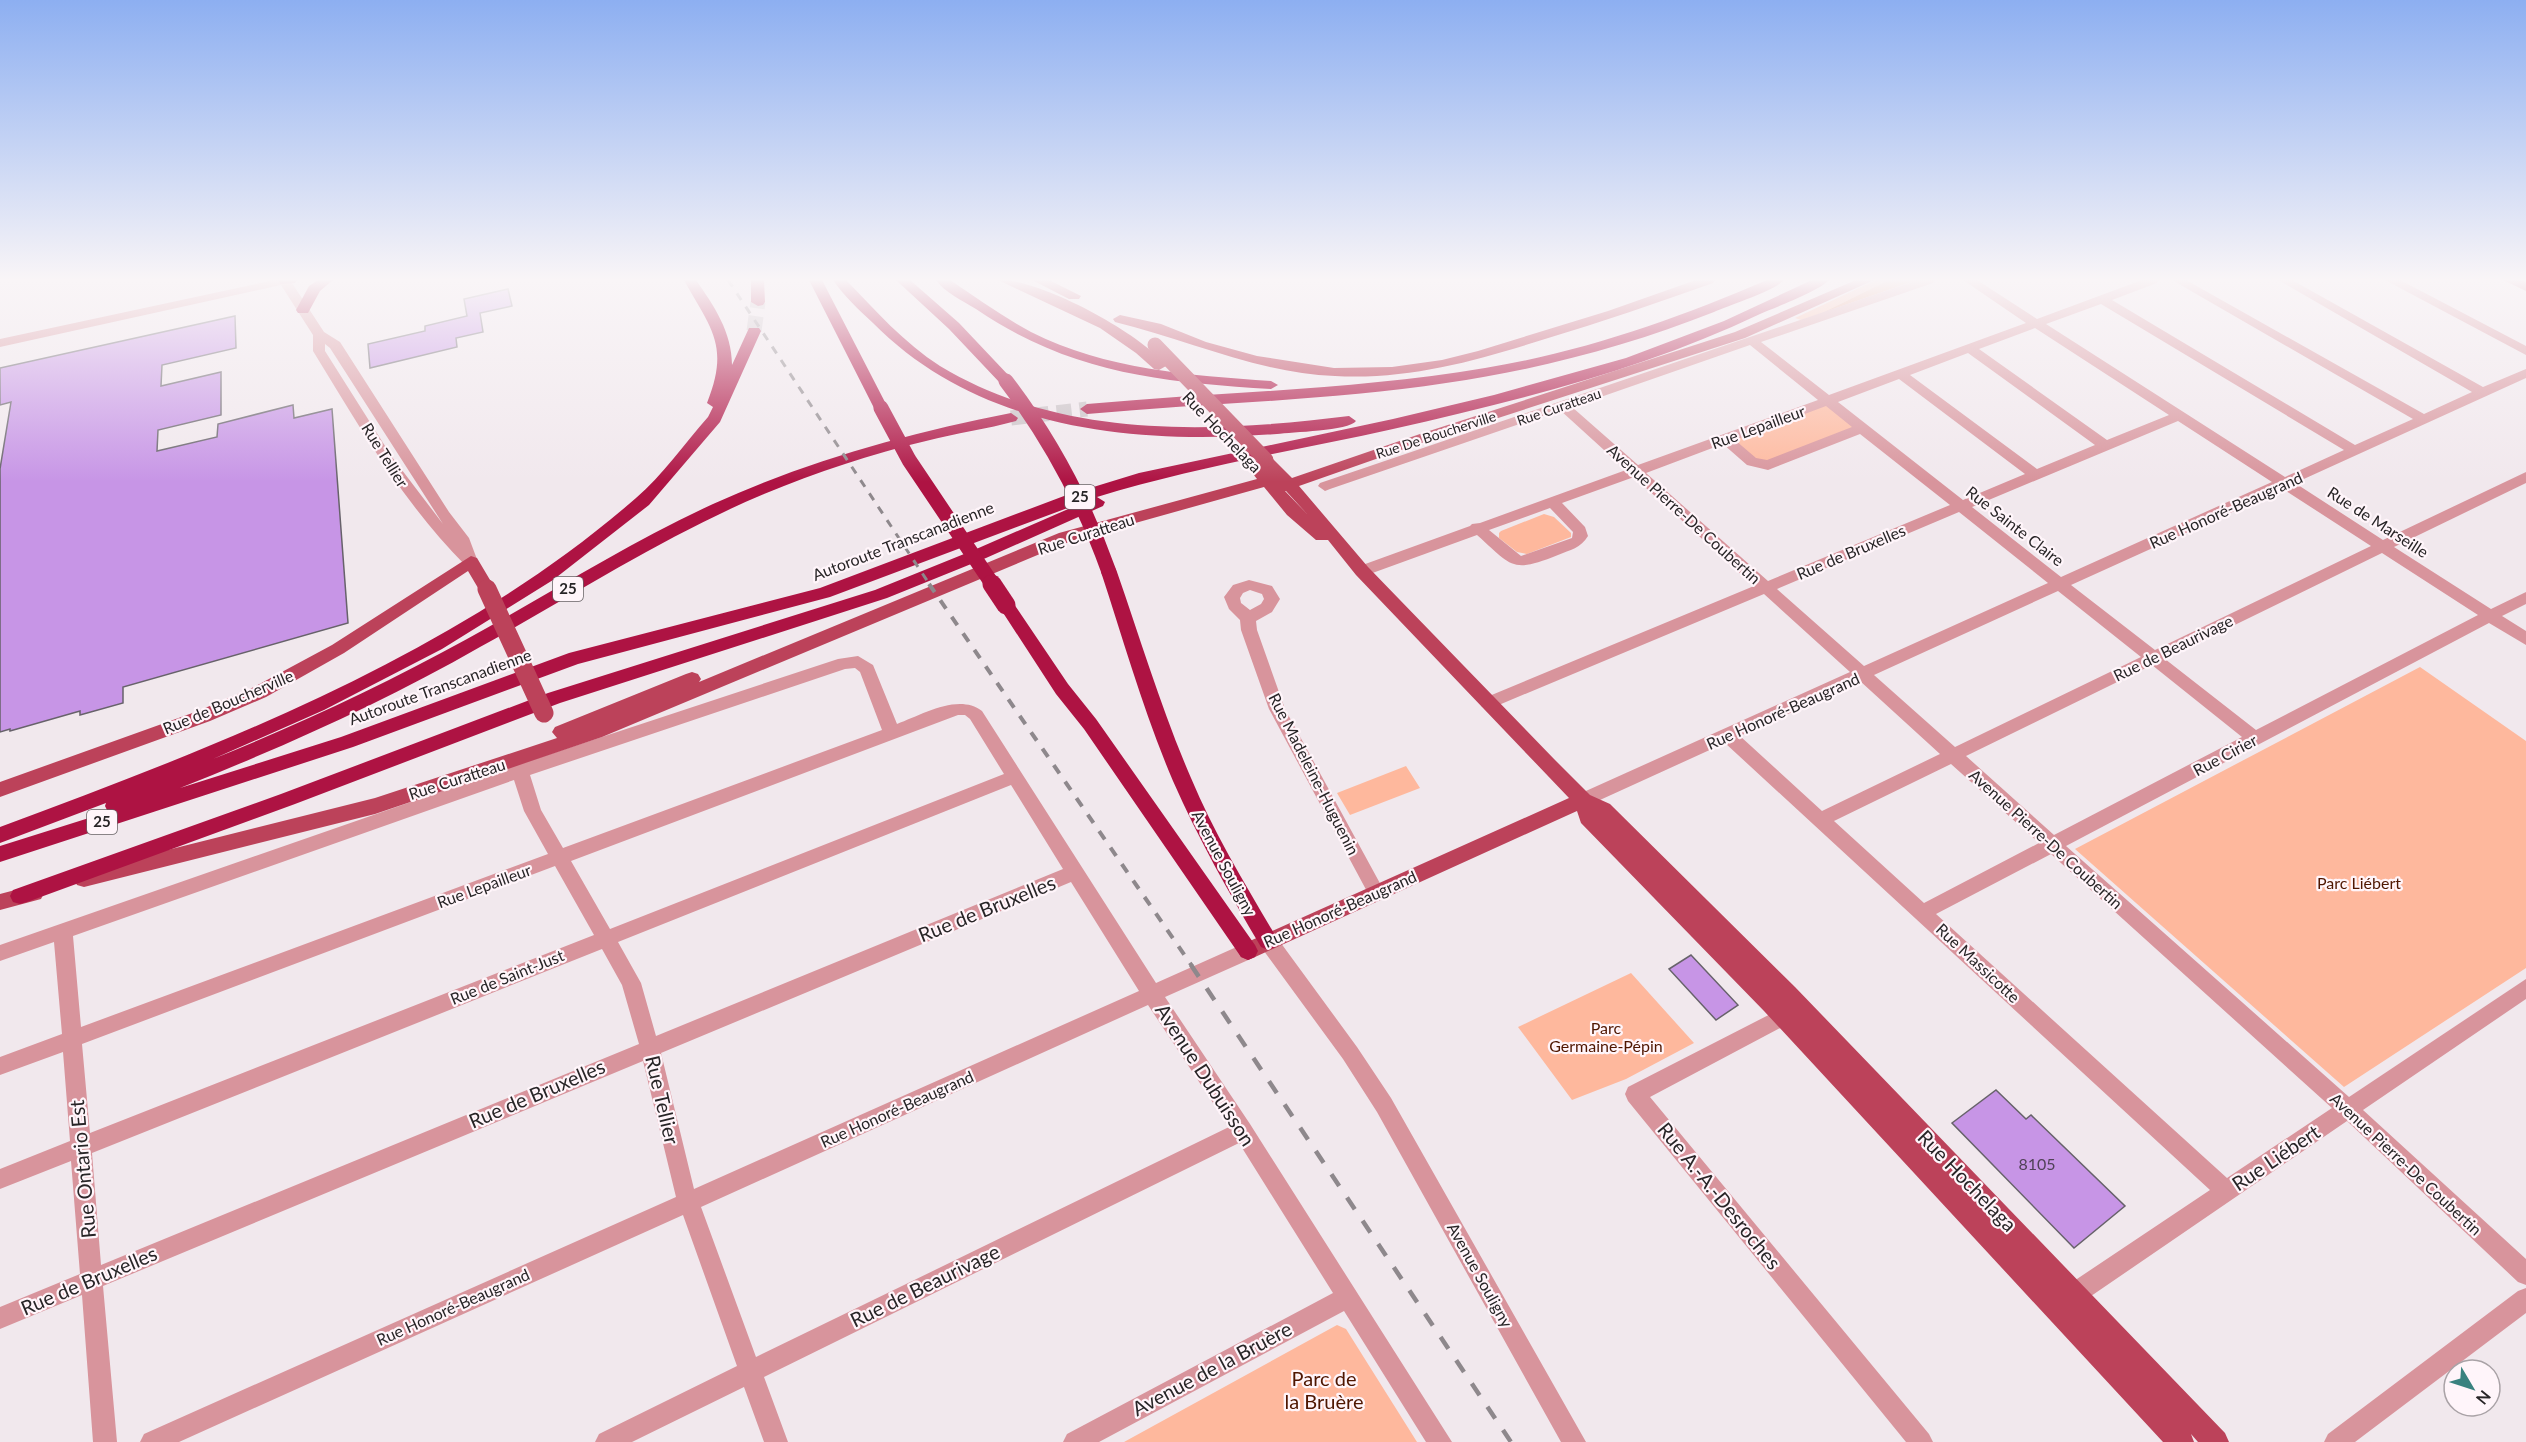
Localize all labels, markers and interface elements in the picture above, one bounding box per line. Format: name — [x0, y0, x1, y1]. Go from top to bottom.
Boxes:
street label: Rue Curatteau — [1515, 384, 1603, 429]
street label: Rue Hochelaga — [1179, 387, 1266, 476]
street label: Rue Lepailleur — [1708, 401, 1808, 452]
street label: Rue De Boucherville — [1374, 407, 1498, 462]
street label: Rue Tellier — [358, 419, 413, 491]
street label: Avenue Pierre-De Coubertin — [1604, 440, 1765, 588]
street label: Rue Honoré-Beaugrand — [2146, 467, 2305, 552]
street label: Rue Sainte Claire — [1963, 482, 2068, 570]
street label: Rue de Marseille — [2324, 482, 2432, 561]
road number: 25 — [1065, 485, 1095, 509]
street label: Autoroute Transcanadienne — [809, 497, 996, 584]
street label: Rue Curatteau — [1035, 509, 1137, 558]
street label: Rue de Bruxelles — [1793, 520, 1908, 583]
road number: 25 — [553, 577, 583, 601]
street label: Rue de Beaurivage — [2110, 610, 2236, 685]
street label: Autoroute Transcanadienne — [346, 645, 534, 728]
street label: Rue de Boucherville — [160, 665, 296, 738]
street label: Rue Honoré-Beaugrand — [1703, 668, 1862, 753]
street label: Rue Madeleine-Huguenin — [1265, 690, 1364, 858]
street label: Rue Cirier — [2190, 730, 2260, 779]
street label: Rue Curatteau — [406, 754, 508, 803]
street label: Avenue Pierre-De Coubertin — [1966, 765, 2127, 913]
street label: Avenue Souligny — [1189, 807, 1261, 919]
road number: 25 — [87, 810, 117, 834]
street label: Rue Lepailleur — [434, 860, 534, 911]
street label: Rue Honoré-Beaugrand — [1260, 866, 1419, 951]
street label: Rue de Bruxelles — [915, 870, 1059, 946]
park label: Parc Liébert — [2317, 873, 2401, 892]
street label: Rue Massicotte — [1933, 919, 2024, 1006]
street label: Rue de Saint-Just — [447, 945, 567, 1008]
street label: Avenue Dubuisson — [1151, 999, 1261, 1150]
park label: Parc Germaine-Pépin — [1549, 1018, 1663, 1055]
street label: Rue Tellier — [641, 1053, 685, 1147]
street label: Rue de Bruxelles — [465, 1054, 608, 1133]
street label: Rue Honoré-Beaugrand — [817, 1066, 976, 1151]
street label: Avenue Pierre-De Coubertin — [2327, 1089, 2486, 1239]
street label: Rue Ontario Est — [64, 1099, 100, 1239]
street label: Rue A.-A.-Desroches — [1653, 1117, 1786, 1274]
street label: Rue Liébert — [2227, 1119, 2324, 1195]
street label: Rue Hochelaga — [1913, 1125, 2022, 1236]
house number: 8105 — [2018, 1154, 2056, 1173]
street label: Avenue Souligny — [1444, 1219, 1517, 1331]
street label: Rue de Beaurivage — [846, 1239, 1003, 1332]
street label: Rue de Bruxelles — [17, 1241, 160, 1320]
street label: Rue Honoré-Beaugrand — [373, 1264, 532, 1349]
street label: Avenue de la Bruère — [1128, 1316, 1295, 1420]
north arrow — [2442, 1358, 2502, 1418]
park label: Parc de la Bruère — [1285, 1366, 1363, 1413]
text: N — [2473, 1387, 2495, 1409]

